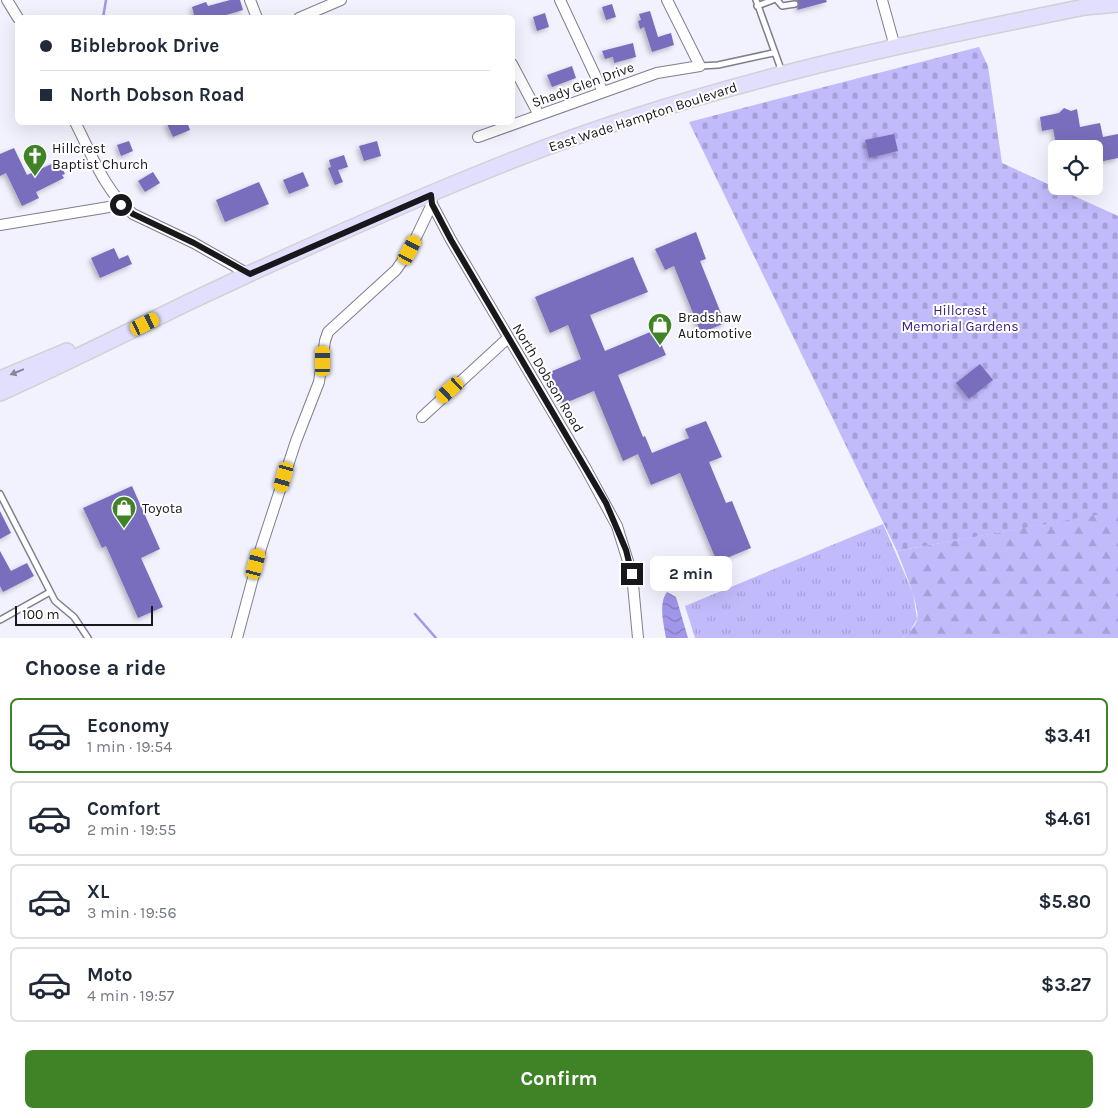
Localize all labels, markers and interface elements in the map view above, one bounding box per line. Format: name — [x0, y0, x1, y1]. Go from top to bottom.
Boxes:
text: Biblebrook Drive — [70, 35, 219, 57]
street label: Shady Glen Drive — [530, 59, 636, 111]
street label: East Wade Hampton Boulevard — [547, 78, 739, 156]
text: North Dobson Road — [70, 84, 245, 106]
place label: Hillcrest Baptist Church — [52, 140, 148, 173]
map controls — [1048, 140, 1103, 195]
button: locate — [1048, 140, 1103, 195]
church icon: Hillcrest Baptist Church — [22, 143, 48, 177]
route start — [110, 194, 132, 216]
car — [396, 233, 423, 267]
park label: Hillcrest Memorial Gardens — [901, 302, 1019, 335]
place label: Bradshaw Automotive — [678, 309, 752, 342]
car — [128, 311, 161, 337]
shop icon: Bradshaw Automotive — [647, 312, 673, 346]
street label: North Dobson Road — [509, 321, 587, 435]
car — [315, 346, 330, 376]
one-way arrow — [9, 369, 24, 376]
car — [433, 374, 466, 406]
car — [272, 461, 295, 493]
shop icon: Toyota — [111, 495, 137, 529]
place label: Toyota — [142, 500, 183, 517]
car — [244, 548, 267, 580]
callout: 2 min — [650, 556, 732, 592]
route end — [621, 563, 643, 585]
text: 2 min — [669, 564, 713, 583]
scale bar — [15, 603, 152, 626]
text: 100 m — [22, 606, 60, 623]
text: Choose a ride — [25, 655, 166, 681]
icon: car — [27, 713, 72, 758]
text: Economy — [87, 715, 169, 737]
text: $3.41 — [1044, 725, 1091, 747]
text: 1 min · 19:54 — [87, 737, 172, 756]
icon: car — [27, 796, 72, 841]
text: Comfort — [87, 798, 161, 820]
text: $4.61 — [1044, 808, 1091, 830]
text: 2 min · 19:55 — [87, 820, 176, 839]
icon: car — [27, 879, 72, 924]
text: XL — [87, 881, 109, 903]
text: $5.80 — [1038, 891, 1091, 913]
text: 3 min · 19:56 — [87, 903, 177, 922]
icon: car — [27, 962, 72, 1007]
text: Moto — [87, 964, 133, 986]
text: $3.27 — [1041, 974, 1091, 996]
text: 4 min · 19:57 — [87, 986, 174, 1005]
button: Confirm — [25, 1050, 1093, 1108]

